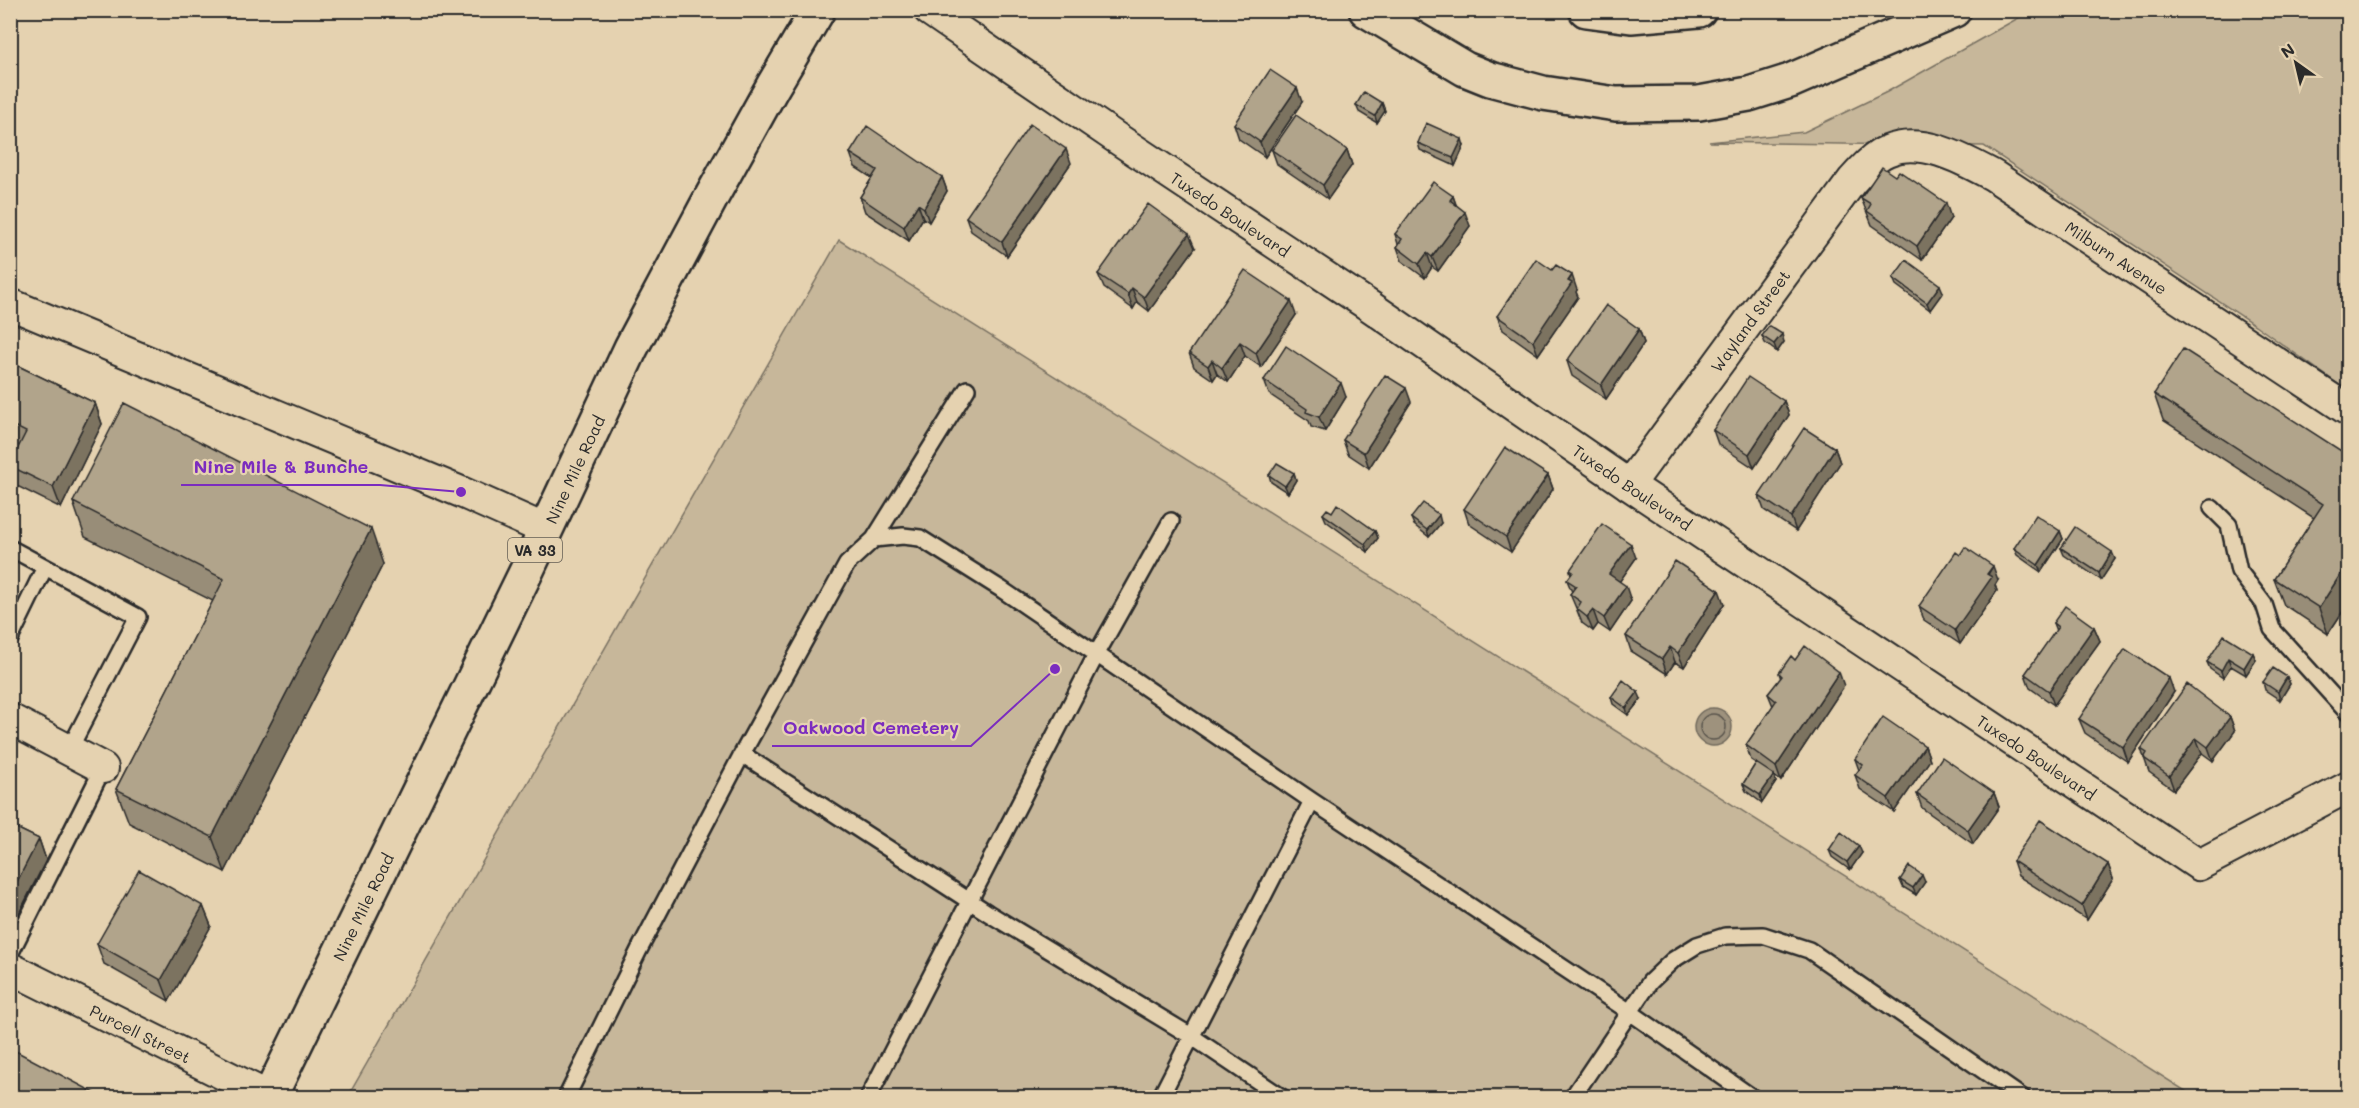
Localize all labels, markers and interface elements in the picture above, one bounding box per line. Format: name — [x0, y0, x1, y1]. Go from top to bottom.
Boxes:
north arrow — [2266, 33, 2326, 93]
text: N — [2276, 38, 2298, 62]
street label: Tuxedo Boulevard — [1167, 166, 1294, 261]
street label: Milburn Avenue — [2061, 216, 2172, 298]
street label: Wayland Street — [1705, 265, 1794, 376]
street label: Nine Mile Road — [540, 412, 609, 527]
street label: Tuxedo Boulevard — [1569, 439, 1696, 535]
callout: Nine Mile & Bunche — [181, 449, 380, 485]
text: Nine Mile & Bunche — [194, 454, 369, 478]
road number: VA 33 — [508, 538, 562, 562]
street label: Tuxedo Boulevard — [1973, 709, 2101, 804]
callout: Oakwood Cemetery — [772, 710, 971, 746]
text: Oakwood Cemetery — [783, 715, 959, 739]
street label: Nine Mile Road — [327, 849, 398, 964]
street label: Purcell Street — [87, 999, 195, 1067]

